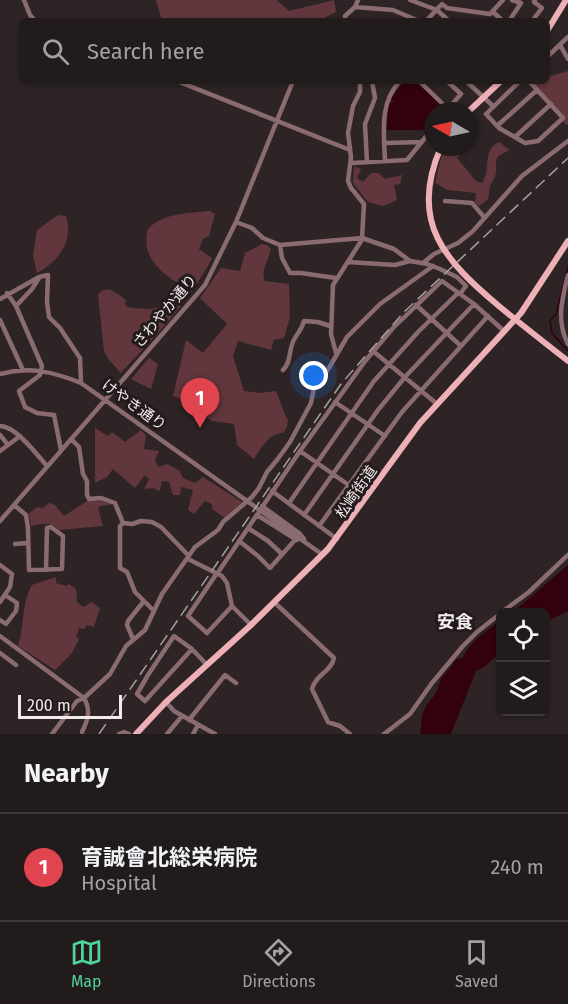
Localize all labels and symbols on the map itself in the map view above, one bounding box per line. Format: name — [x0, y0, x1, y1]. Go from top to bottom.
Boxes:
north arrow — [424, 102, 478, 156]
street label: さわやか通り — [129, 271, 201, 351]
your location — [299, 361, 328, 390]
street label: けやき通り — [98, 376, 170, 434]
pin: 1 — [180, 378, 220, 428]
street label: 松崎街道 — [331, 462, 381, 522]
district label: 安食 — [437, 611, 473, 633]
scale bar — [18, 692, 122, 720]

